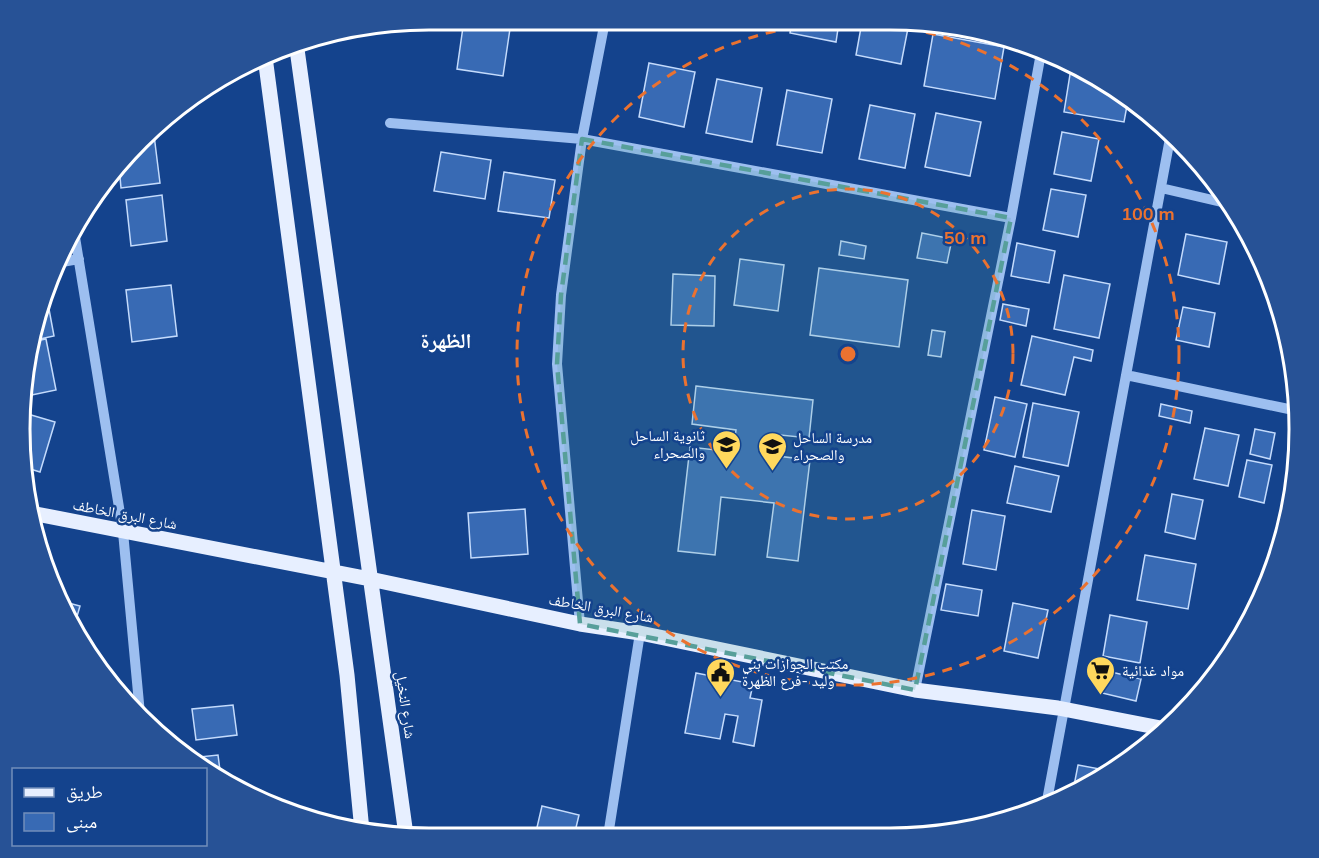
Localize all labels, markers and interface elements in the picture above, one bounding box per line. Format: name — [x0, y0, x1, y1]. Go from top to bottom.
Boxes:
text: 100 m — [1121, 202, 1175, 225]
text: 50 m — [944, 226, 986, 249]
district label: الظهرة — [421, 327, 471, 353]
centre of rings — [838, 344, 858, 364]
place label: ثانوية الساحل والصحراء — [630, 426, 705, 462]
school or university icon: ثانوية الساحل والصحراء — [710, 428, 742, 470]
place label: مدرسة الساحل والصحراء — [793, 428, 872, 464]
school or university icon: مدرسة الساحل والصحراء — [756, 430, 788, 472]
street label: شارع البرق الخاطف — [71, 495, 179, 534]
street label: شارع البرق الخاطف — [547, 589, 655, 628]
place label: مكتب الجوازات بني وليد -فرع الظهرة — [742, 654, 848, 691]
supermarket icon: مواد غذائية — [1085, 654, 1117, 696]
public building icon: مكتب الجوازات بني وليد -فرع الظهرة — [705, 656, 737, 698]
place label: مواد غذائية — [1122, 661, 1184, 680]
street label: شارع النخيل — [391, 670, 420, 740]
legend — [12, 768, 207, 846]
text: طريق — [66, 780, 103, 803]
text: مبنى — [66, 810, 97, 833]

